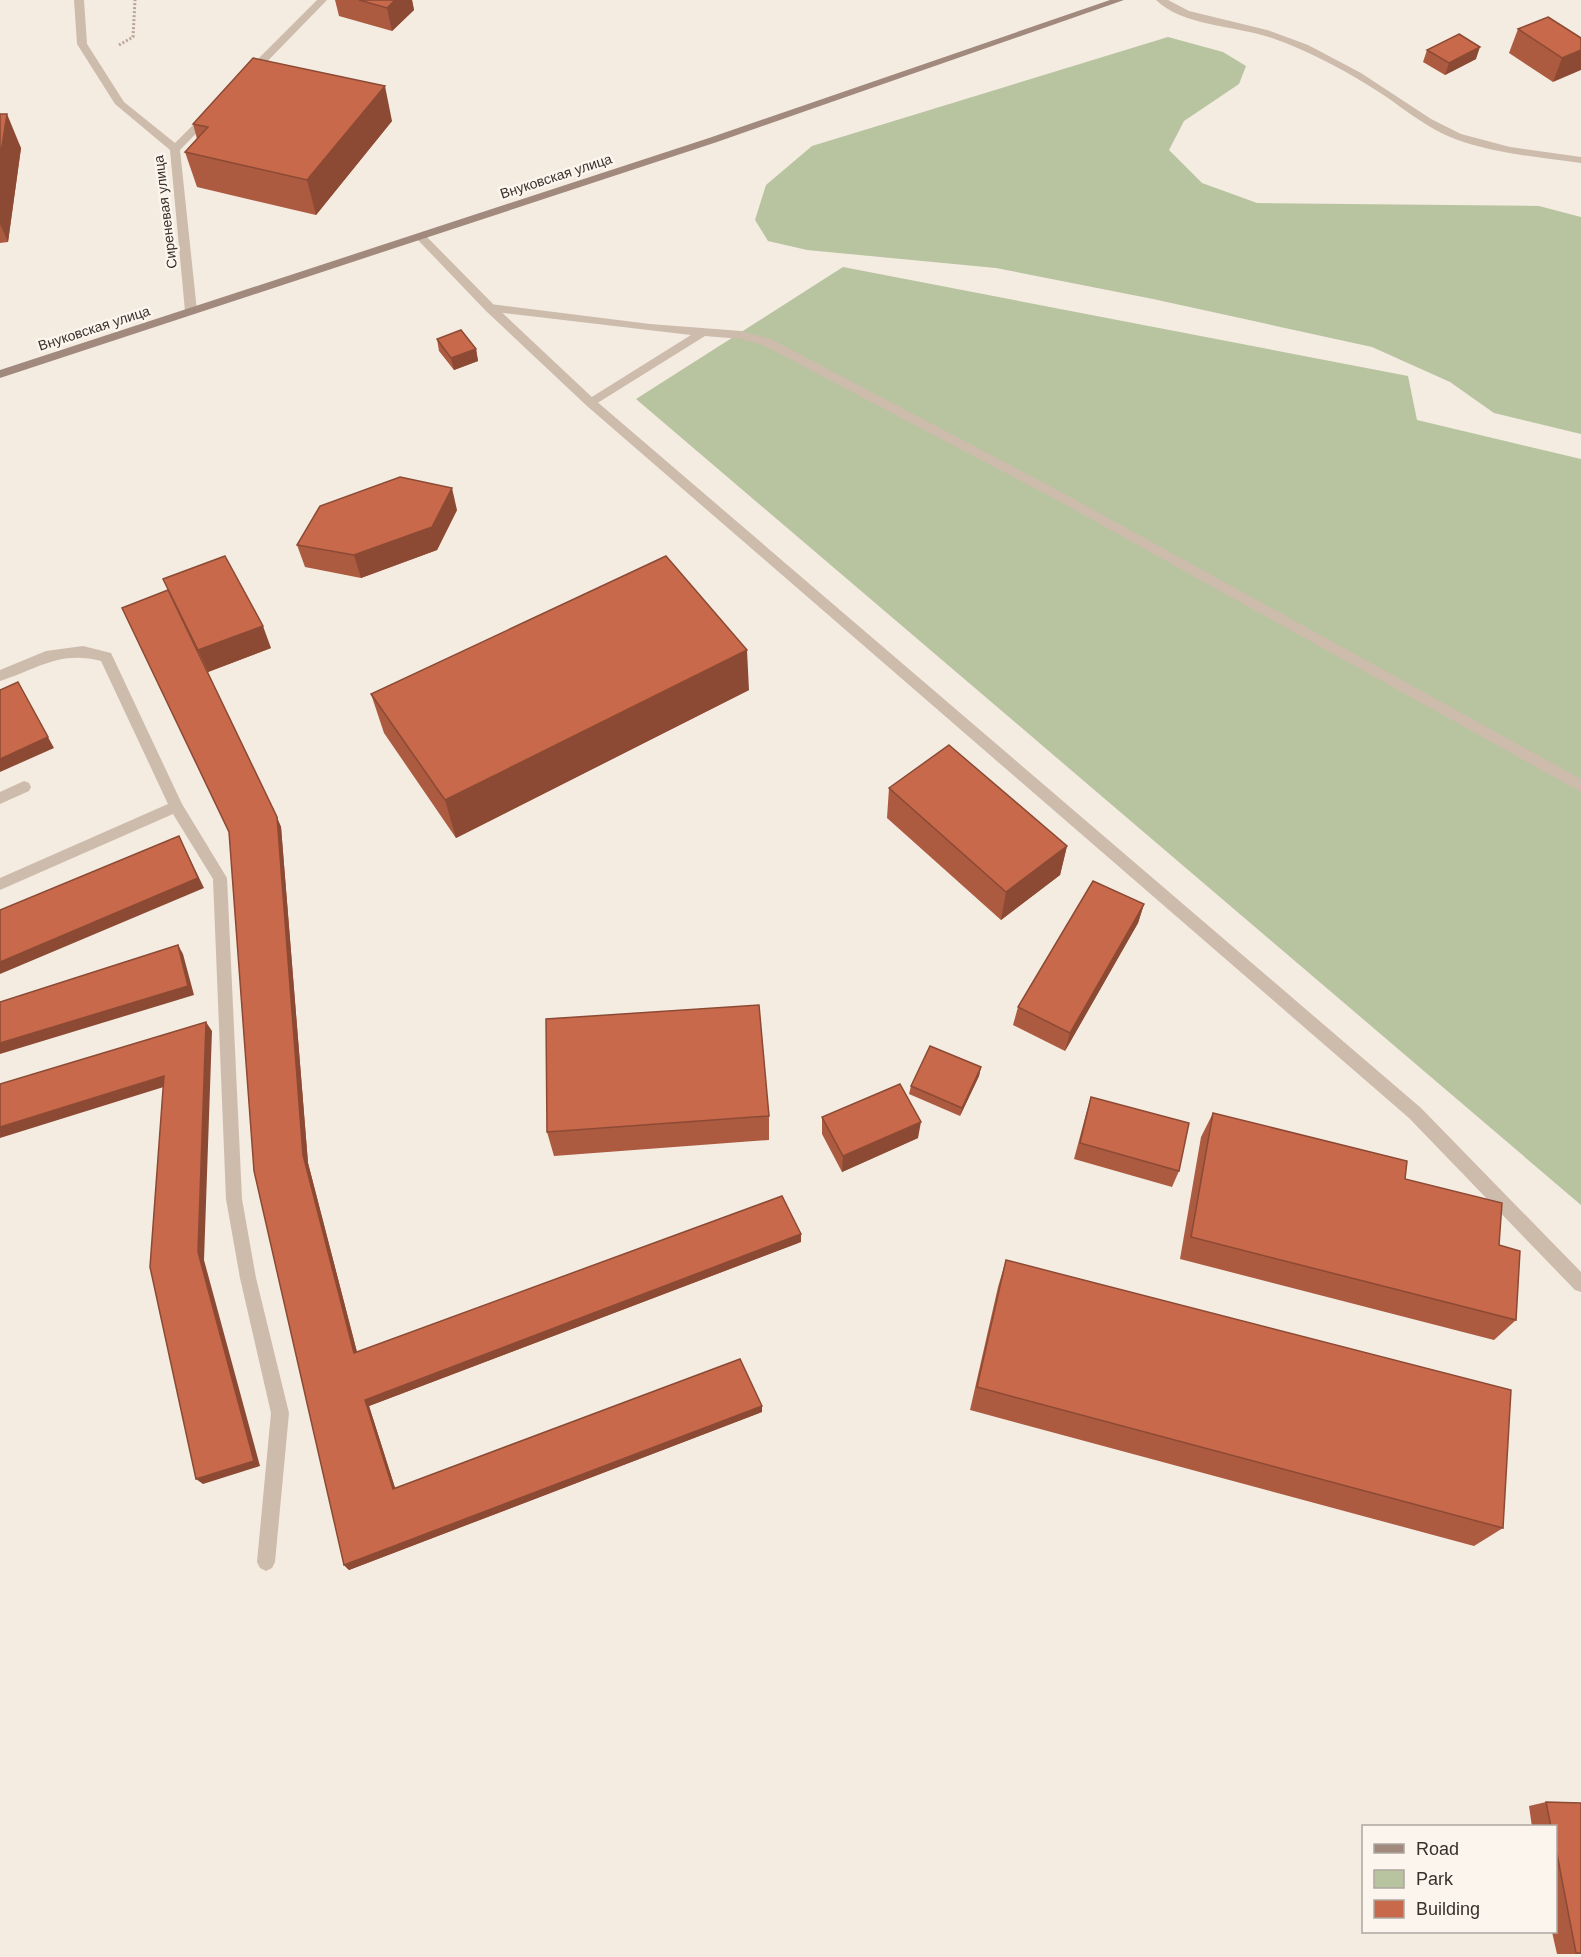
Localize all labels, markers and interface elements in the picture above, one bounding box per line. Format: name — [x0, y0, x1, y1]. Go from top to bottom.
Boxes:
street label: Внуковская улица — [498, 150, 614, 202]
street label: Сиреневая улица — [150, 154, 180, 270]
street label: Внуковская улица — [36, 302, 152, 354]
legend — [1362, 1825, 1557, 1933]
text: Road — [1416, 1839, 1459, 1859]
text: Park — [1416, 1869, 1454, 1889]
text: Building — [1416, 1899, 1480, 1919]

